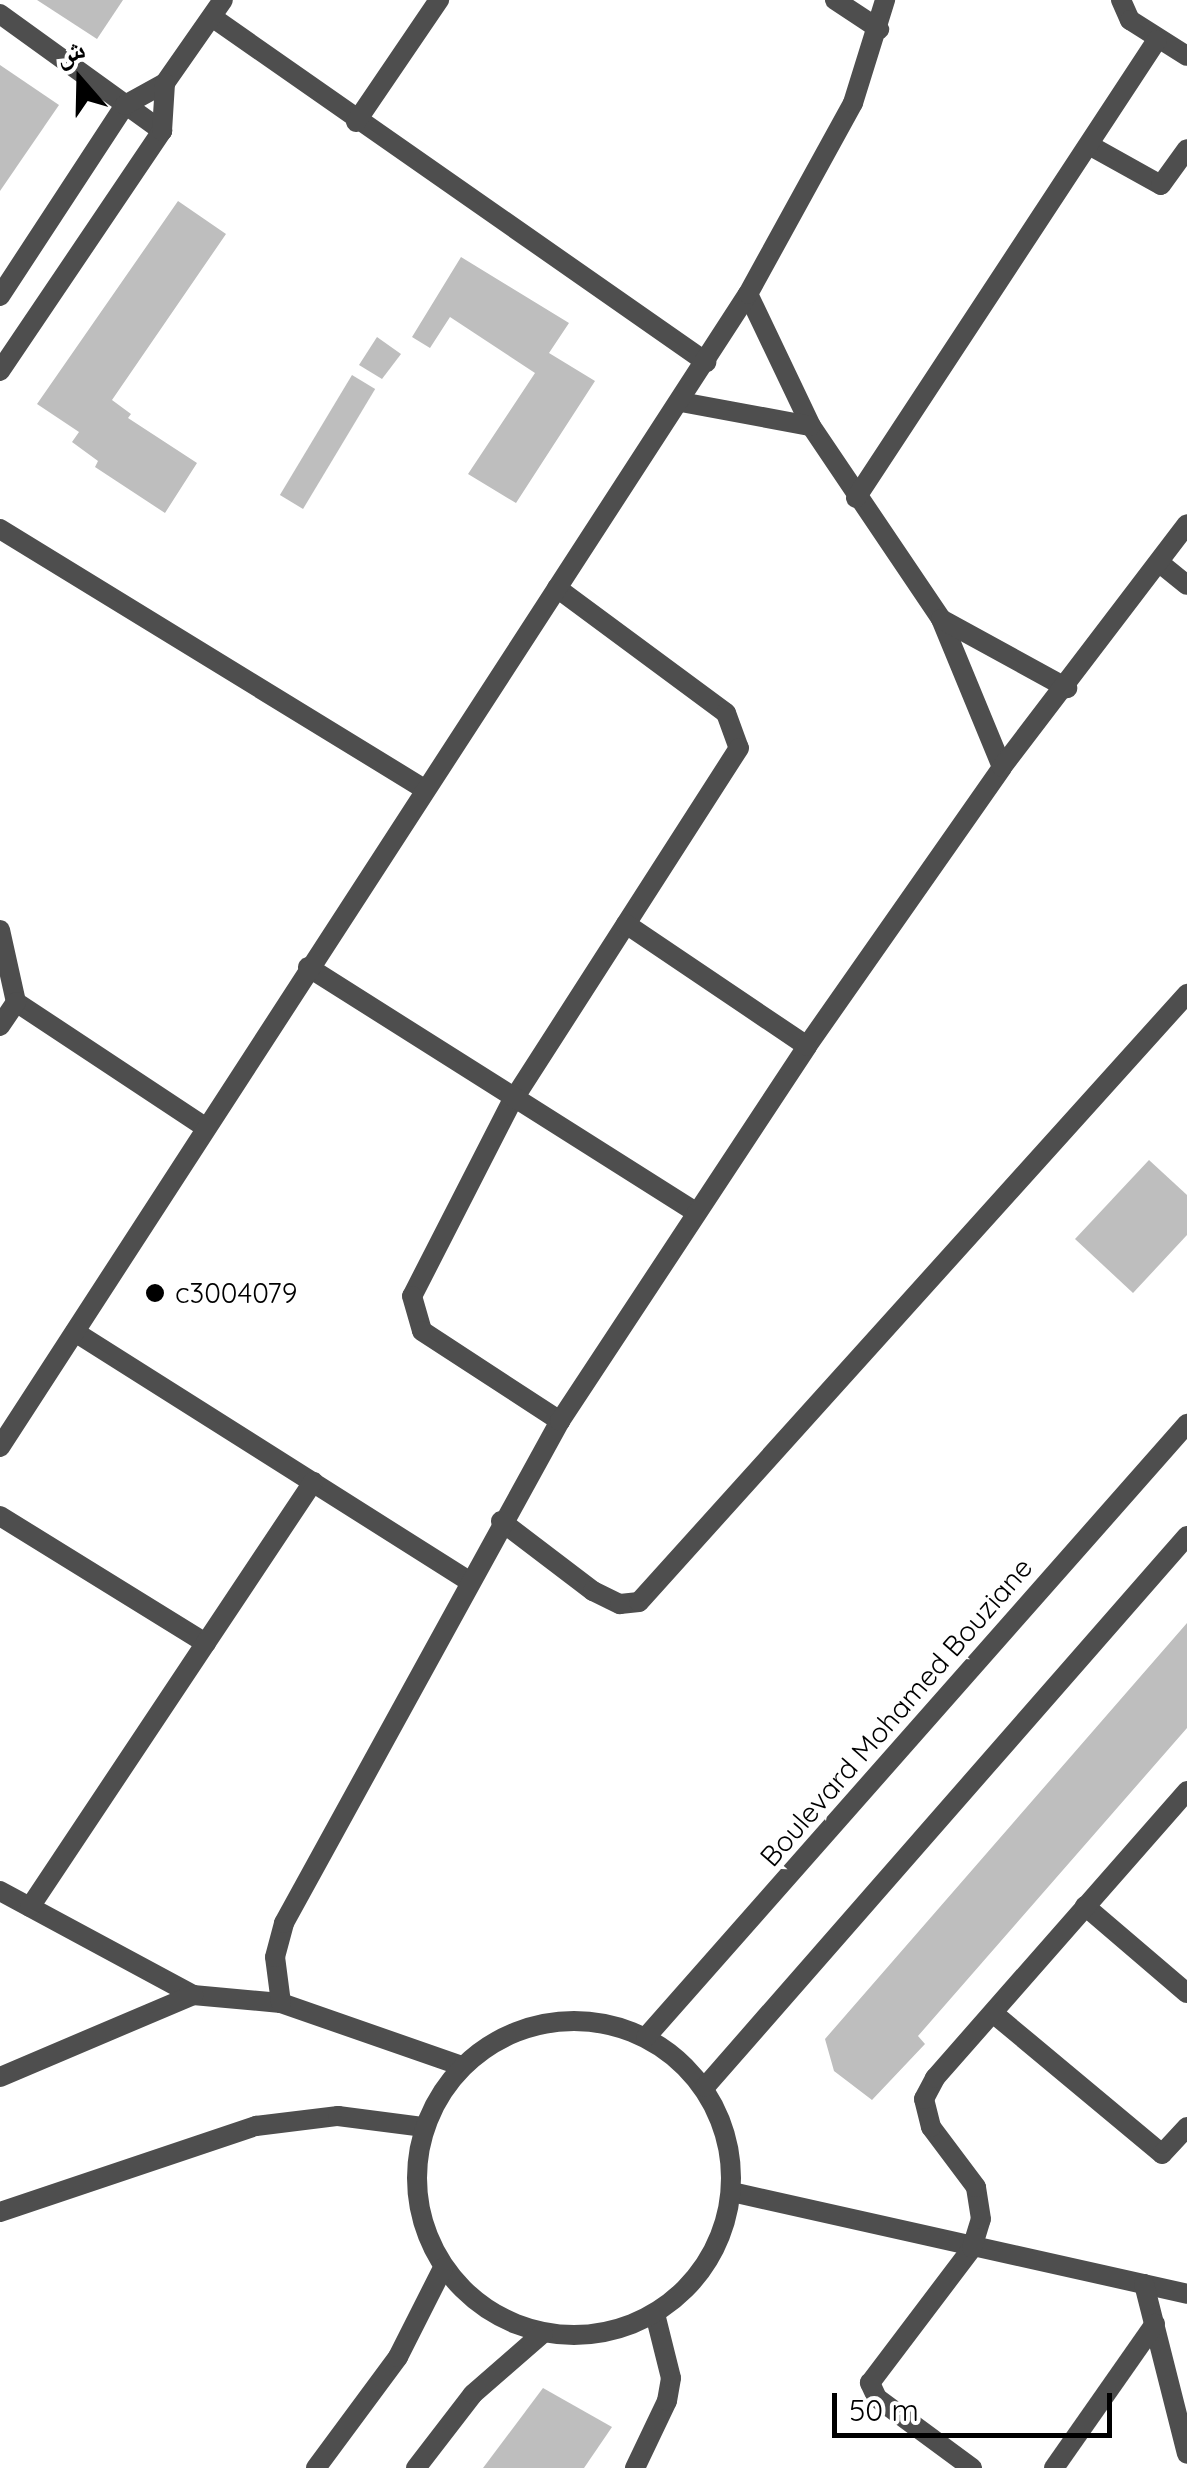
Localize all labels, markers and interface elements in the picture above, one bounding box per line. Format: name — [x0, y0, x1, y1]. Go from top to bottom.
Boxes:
north arrow — [30, 30, 130, 130]
text: ش — [50, 30, 90, 73]
place label: c3004079 — [175, 1276, 297, 1310]
marker: c3004079 — [144, 1282, 166, 1304]
street label: Boulevard Mohamed Bouziane — [753, 1551, 1039, 1873]
scale bar — [837, 2373, 1117, 2435]
text: 50 m — [849, 2391, 919, 2429]

